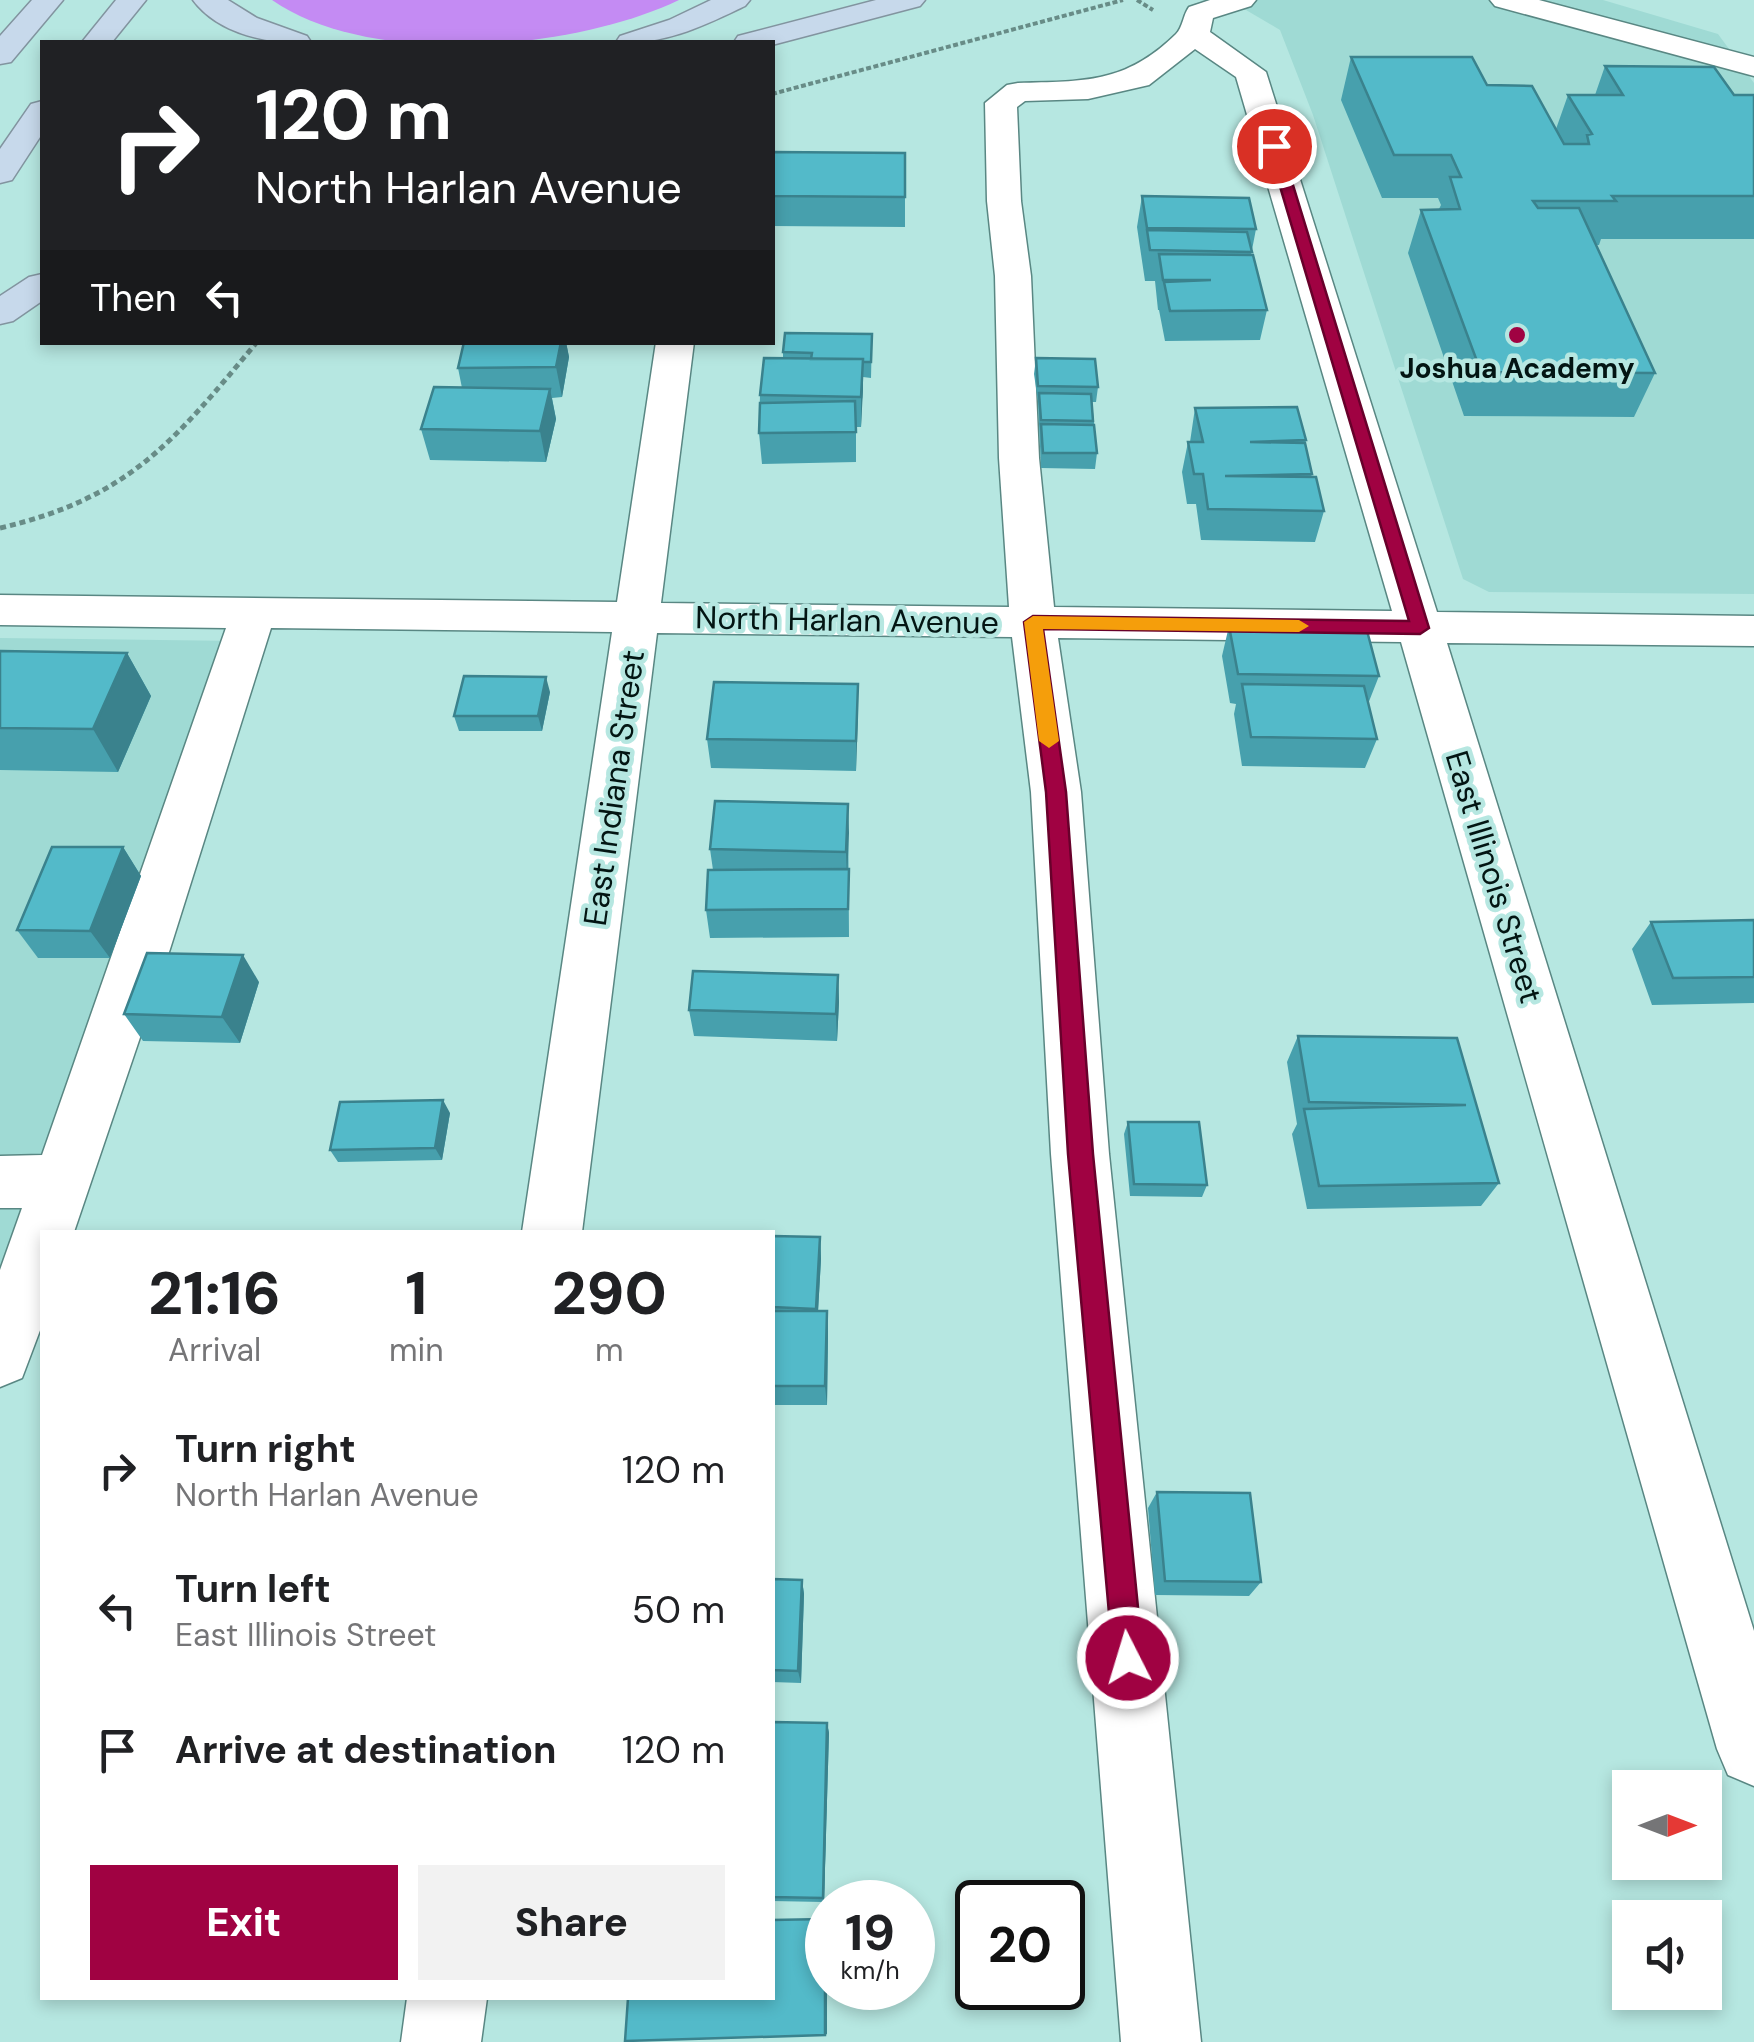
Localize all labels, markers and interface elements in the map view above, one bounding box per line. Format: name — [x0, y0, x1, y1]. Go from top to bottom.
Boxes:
text: 120 m — [255, 70, 452, 161]
icon: right — [90, 80, 220, 210]
pin — [1232, 104, 1317, 189]
icon: arrive — [1247, 119, 1302, 174]
text: North Harlan Avenue — [255, 158, 682, 217]
icon: left — [197, 270, 252, 325]
text: Then — [90, 273, 177, 323]
marker: Joshua Academy — [1506, 324, 1528, 346]
place label: Joshua Academy — [1399, 350, 1635, 387]
street label: North Harlan Avenue — [695, 596, 999, 644]
street label: East Indiana Street — [574, 647, 654, 929]
street label: East Illinois Street — [1436, 746, 1552, 1008]
text: 21:16 — [148, 1254, 281, 1333]
text: 1 — [405, 1254, 427, 1333]
text: 290 — [552, 1254, 667, 1333]
text: Arrival — [168, 1329, 261, 1371]
text: min — [389, 1329, 444, 1371]
text: m — [595, 1329, 624, 1371]
text: Turn right — [175, 1424, 356, 1474]
icon: right — [90, 1443, 145, 1498]
text: 120 m — [622, 1445, 725, 1495]
text: North Harlan Avenue — [175, 1474, 479, 1516]
text: Turn left — [175, 1564, 331, 1614]
icon: left — [90, 1583, 145, 1638]
text: 50 m — [632, 1585, 725, 1635]
position arrow — [1076, 1606, 1180, 1710]
text: East Illinois Street — [175, 1614, 437, 1656]
icon: arrive — [90, 1723, 145, 1778]
text: Arrive at destination — [175, 1725, 557, 1775]
text: 120 m — [622, 1725, 725, 1775]
north arrow — [1612, 1770, 1722, 1880]
map controls — [1612, 1770, 1722, 2010]
button: Exit — [90, 1865, 398, 1980]
button: Share — [418, 1865, 725, 1980]
speed limit sign: 20 — [955, 1880, 1085, 2010]
text: 19 — [845, 1900, 895, 1966]
button: sound — [1612, 1900, 1722, 2010]
text: km/h — [840, 1954, 900, 1987]

